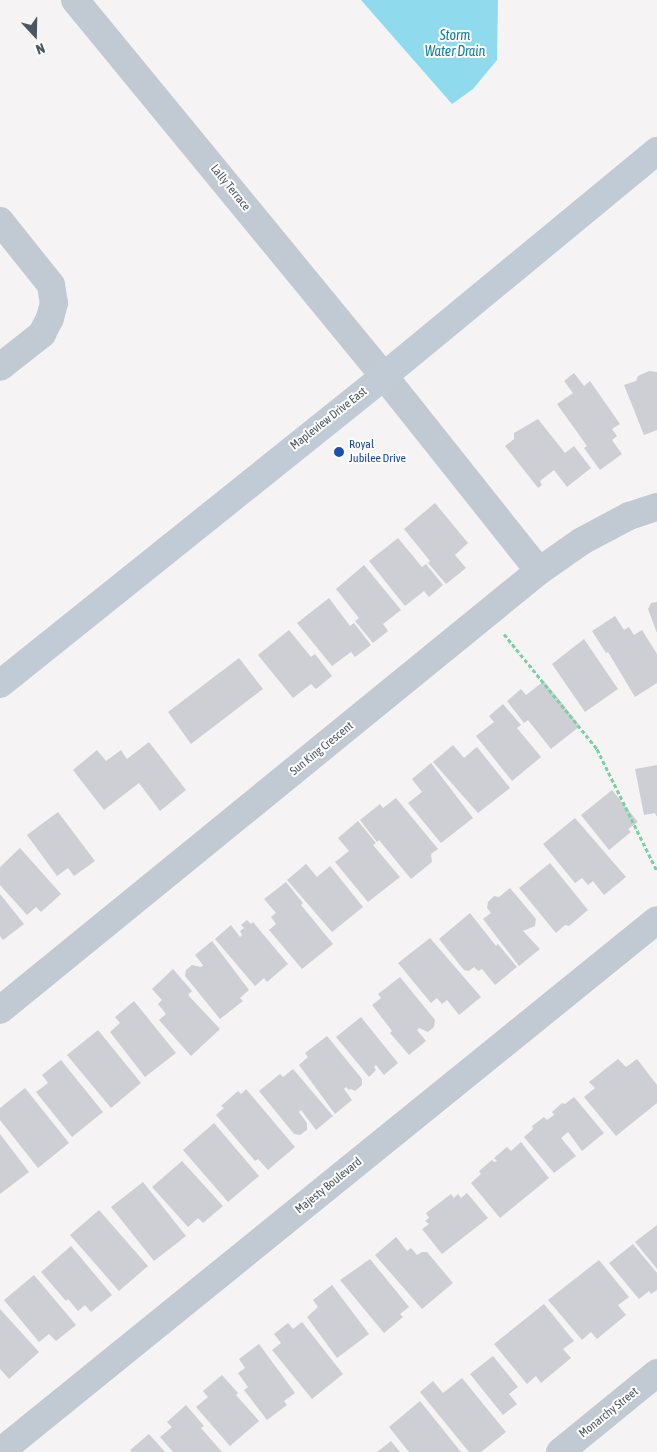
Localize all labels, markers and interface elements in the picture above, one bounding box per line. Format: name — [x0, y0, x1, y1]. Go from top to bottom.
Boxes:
north arrow — [10, 10, 60, 60]
water label: Storm Water Drain — [425, 27, 485, 59]
text: N — [34, 40, 47, 58]
street label: Lally Terrace — [207, 162, 253, 214]
street label: Mapleview Drive East — [288, 385, 370, 453]
place label: Royal Jubilee Drive — [349, 438, 406, 466]
marker: Royal Jubilee Drive — [333, 446, 345, 458]
street label: Sun King Crescent — [287, 719, 357, 779]
street label: Majesty Boulevard — [293, 1155, 365, 1217]
street label: Monarchy Street — [577, 1385, 641, 1441]

